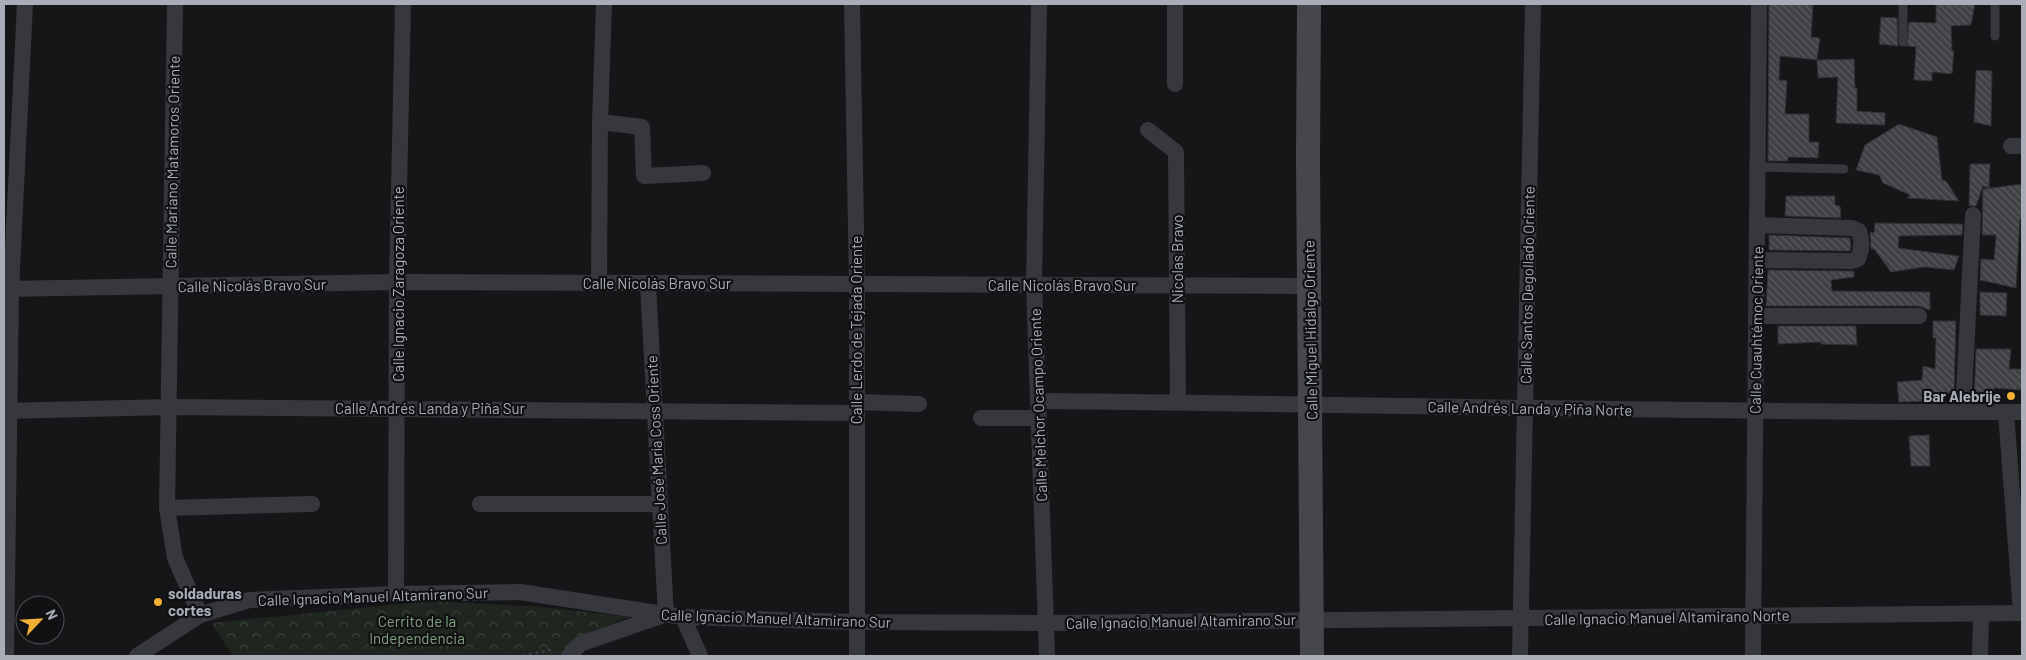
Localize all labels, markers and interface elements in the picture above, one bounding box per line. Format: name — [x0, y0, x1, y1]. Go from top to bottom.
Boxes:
street label: Calle Mariano Matamoros Oriente — [161, 56, 183, 268]
street label: Calle Ignacio Zaragoza Oriente — [389, 186, 407, 382]
street label: Calle Santos Degollado Oriente — [1516, 186, 1538, 384]
street label: Nicolas Bravo — [1168, 215, 1186, 303]
street label: Calle Lerdo de Tejada Oriente — [847, 236, 865, 424]
street label: Calle Miguel Hidalgo Oriente — [1299, 240, 1321, 420]
street label: Calle Cuauhtémoc Oriente — [1746, 246, 1766, 414]
street label: Calle Nicolás Bravo Sur — [583, 274, 732, 292]
street label: Calle Nicolás Bravo Sur — [178, 275, 327, 295]
street label: Calle Nicolás Bravo Sur — [988, 276, 1137, 294]
street label: Calle Melchor Ocampo Oriente — [1026, 308, 1050, 502]
street label: Calle José María Coss Oriente — [642, 355, 670, 545]
place label: Bar Alebrije — [1923, 387, 2001, 405]
marker: Bar Alebrije — [2005, 390, 2017, 402]
street label: Calle Andrés Landa y Piña Norte — [1427, 397, 1633, 419]
street label: Calle Andrés Landa y Piña Sur — [335, 399, 526, 417]
street label: Calle Ignacio Manuel Altamirano Sur — [258, 583, 489, 609]
place label: soldaduras cortes — [168, 584, 242, 619]
north arrow — [15, 595, 65, 645]
marker: soldaduras cortes — [152, 596, 164, 608]
street label: Calle Ignacio Manuel Altamirano Sur — [661, 605, 892, 631]
text: N — [43, 606, 62, 622]
street label: Calle Ignacio Manuel Altamirano Norte — [1544, 606, 1790, 628]
street label: Calle Ignacio Manuel Altamirano Sur — [1066, 610, 1297, 632]
park label: Cerrito de la Independencia — [369, 612, 465, 647]

